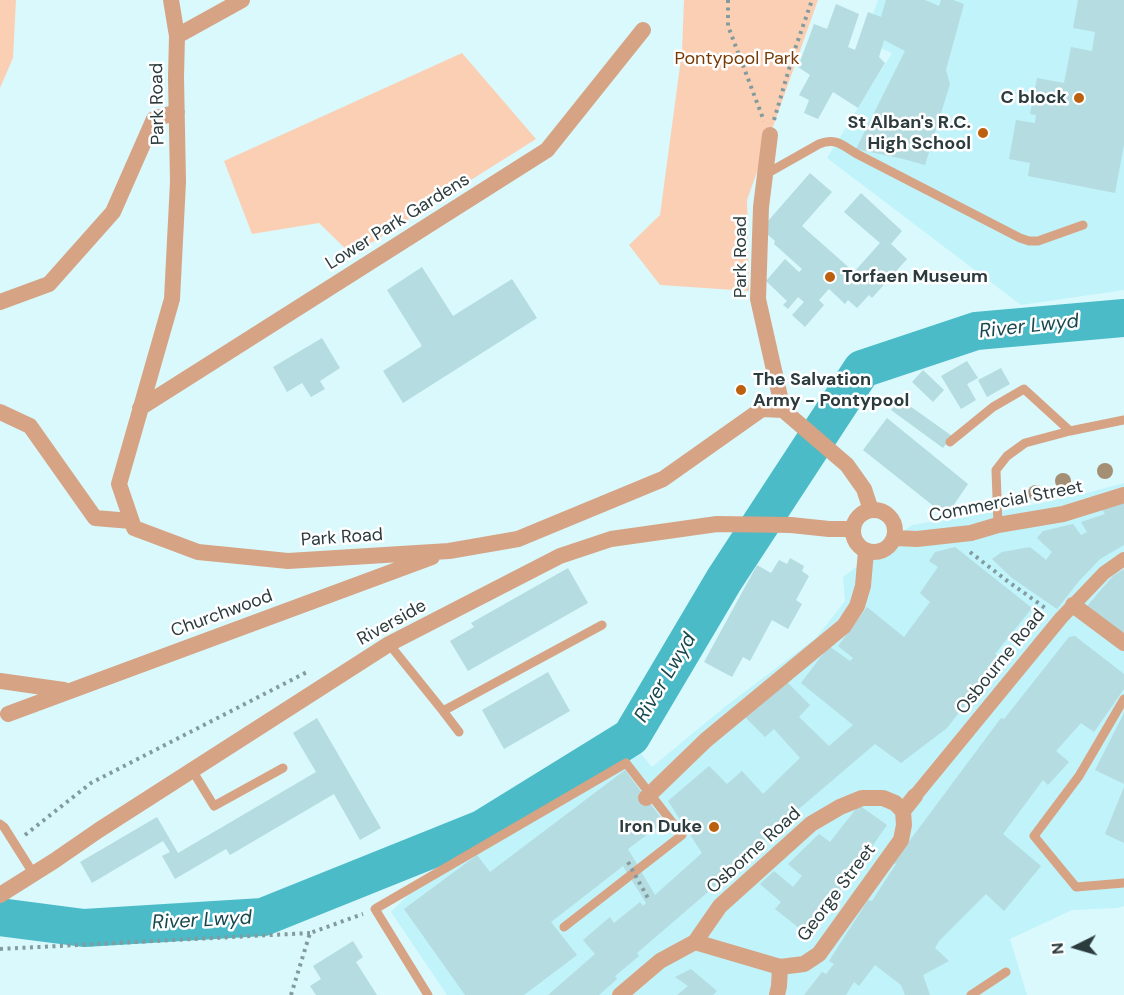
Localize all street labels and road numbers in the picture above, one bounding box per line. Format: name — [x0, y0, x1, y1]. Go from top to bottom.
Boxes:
street label: Park Road — [146, 63, 170, 145]
street label: Lower Park Gardens — [322, 169, 474, 275]
street label: Park Road — [730, 216, 752, 298]
street label: Commercial Street — [927, 476, 1085, 528]
street label: Park Road — [300, 524, 384, 552]
street label: Churchwood — [168, 586, 276, 642]
street label: Riverside — [354, 595, 430, 651]
street label: Osbourne Road — [952, 605, 1050, 719]
street label: Osborne Road — [703, 803, 805, 899]
street label: George Street — [793, 840, 881, 946]

